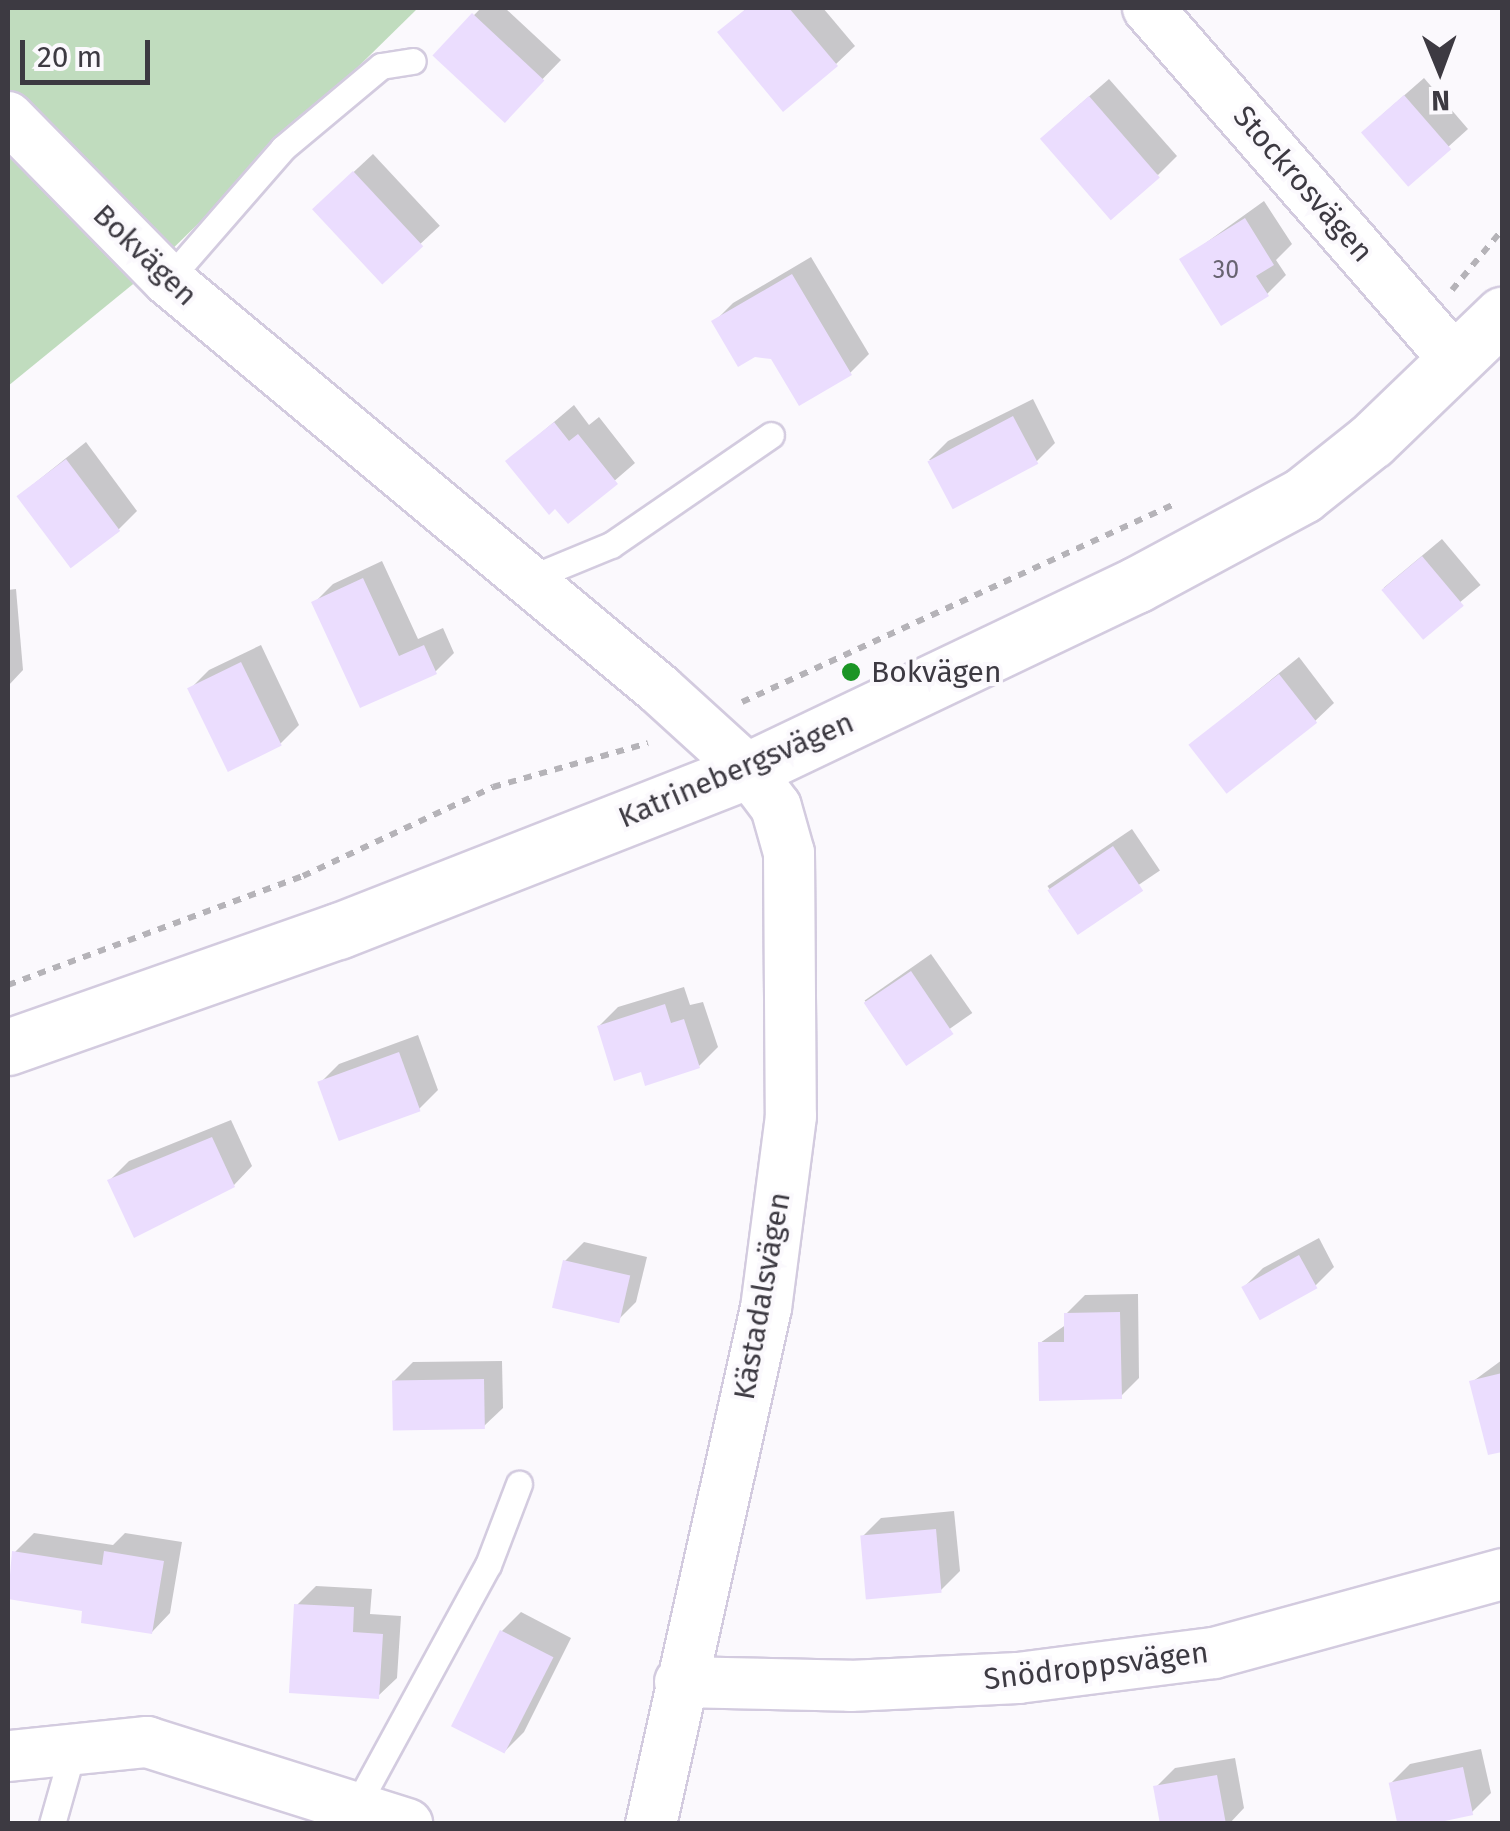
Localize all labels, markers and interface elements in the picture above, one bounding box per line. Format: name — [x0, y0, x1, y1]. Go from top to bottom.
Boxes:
scale bar — [25, 20, 155, 82]
north arrow — [1390, 20, 1490, 120]
text: 20 m — [37, 39, 102, 75]
text: N — [1431, 84, 1450, 117]
street label: Stockrosvägen — [1225, 99, 1381, 269]
street label: Bokvägen — [86, 197, 204, 313]
house number: 30 — [1213, 255, 1239, 285]
place label: Bokvägen — [871, 654, 1001, 690]
marker: Bokvägen — [840, 661, 862, 683]
street label: Katrinebergsvägen — [613, 704, 859, 836]
street label: Kästadalsvägen — [726, 1189, 798, 1403]
street label: Snödroppsvägen — [982, 1634, 1210, 1698]

